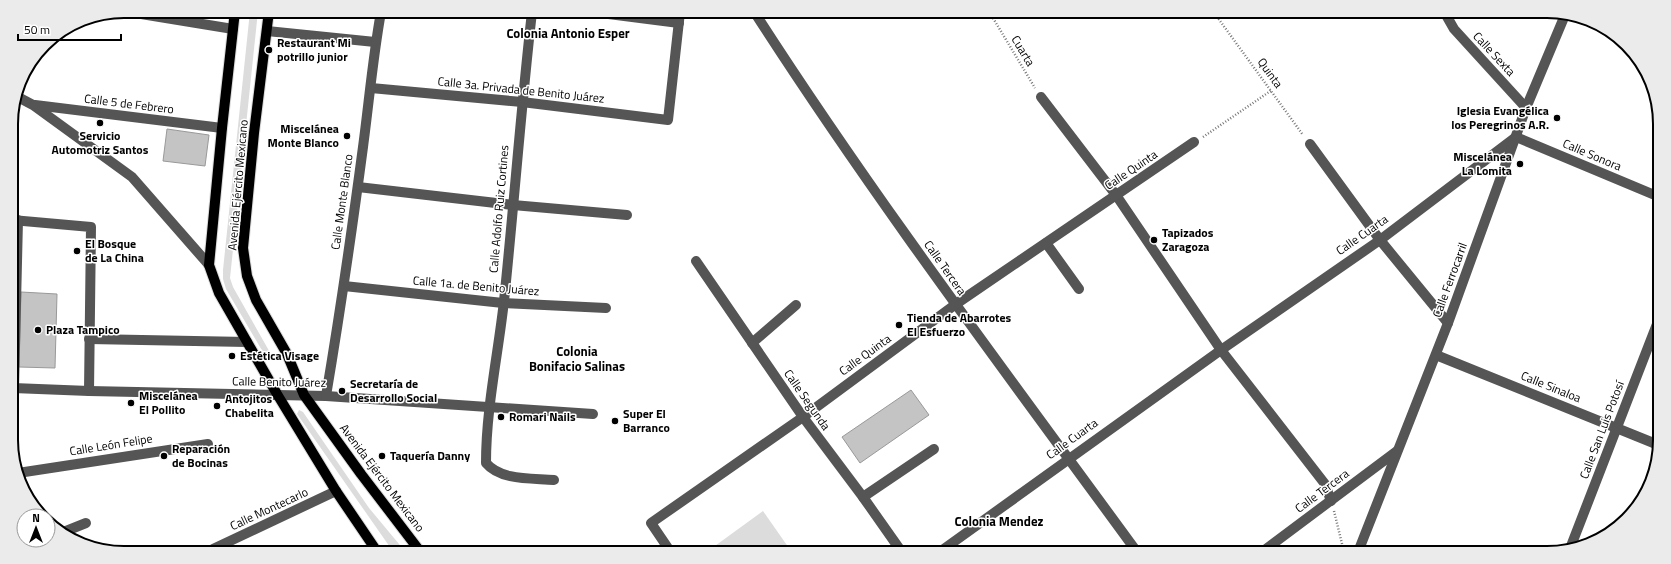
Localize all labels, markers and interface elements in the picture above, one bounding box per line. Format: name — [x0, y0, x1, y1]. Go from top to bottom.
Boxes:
scale bar — [18, 16, 121, 42]
text: 50 m — [24, 20, 50, 39]
district label: Colonia Antonio Esper — [506, 23, 630, 43]
street label: Calle Sexta — [1469, 27, 1520, 80]
street label: Cuarta — [1007, 32, 1040, 70]
place label: Restaurant Mi potrillo junior — [277, 33, 351, 66]
marker: Restaurant Mi potrillo junior — [264, 45, 274, 55]
street label: Quinta — [1253, 54, 1288, 92]
street label: Calle 3a. Privada de Benito Juárez — [437, 71, 605, 108]
street label: Calle 5 de Febrero — [83, 89, 175, 118]
place label: Iglesia Evangélica los Peregrinos A.R. — [1451, 101, 1549, 134]
marker: Iglesia Evangélica los Peregrinos A.R. — [1552, 113, 1562, 123]
marker: Servicio Automotriz Santos — [95, 118, 105, 128]
street label: Avenida Ejército Mexicano — [222, 119, 253, 251]
place label: Miscelánea Monte Blanco — [268, 119, 339, 152]
place label: Servicio Automotriz Santos — [52, 126, 149, 159]
marker: Miscelánea Monte Blanco — [342, 131, 352, 141]
street label: Calle Sonora — [1560, 134, 1625, 176]
street label: Calle Adolfo Ruiz Cortines — [483, 144, 514, 274]
street label: Calle Quinta — [1100, 145, 1161, 194]
place label: Miscelánea La Lomita — [1453, 147, 1512, 180]
street label: Calle Monte Blanco — [325, 153, 358, 251]
marker: Miscelánea La Lomita — [1515, 159, 1525, 169]
street label: Calle Cuarta — [1332, 210, 1392, 260]
place label: Tapizados Zaragoza — [1162, 223, 1214, 256]
place label: El Bosque de La China — [85, 234, 144, 267]
marker: Tapizados Zaragoza — [1149, 235, 1159, 245]
street label: Calle Tercera — [919, 236, 971, 299]
street label: Calle Ferrocarril — [1427, 240, 1472, 320]
marker: El Bosque de La China — [72, 246, 82, 256]
street label: Calle 1a. de Benito Juárez — [412, 271, 540, 300]
place label: Tienda de Abarrotes El Esfuerzo — [907, 308, 1012, 341]
place label: Plaza Tampico — [46, 320, 120, 339]
marker: Tienda de Abarrotes El Esfuerzo — [894, 320, 904, 330]
marker: Plaza Tampico — [33, 325, 43, 335]
street label: Calle Quinta — [835, 329, 895, 380]
district label: Colonia Bonifacio Salinas — [529, 341, 625, 376]
place label: Estética Visage — [240, 346, 319, 365]
marker: Estética Visage — [227, 351, 237, 361]
street label: Calle Segunda — [779, 365, 835, 434]
street label: Calle Sinaloa — [1518, 366, 1584, 407]
street label: Calle Benito Juárez — [232, 371, 326, 392]
place label: Secretaría de Desarrollo Social — [350, 374, 437, 407]
street label: Calle San Luis Potosí — [1574, 377, 1629, 481]
place label: Miscelánea El Pollito — [139, 386, 198, 419]
marker: Secretaría de Desarrollo Social — [337, 386, 347, 396]
place label: Antojitos Chabelita — [225, 389, 274, 422]
marker: Miscelánea El Pollito — [126, 398, 136, 408]
marker: Antojitos Chabelita — [212, 401, 222, 411]
place label: Super El Barranco — [623, 404, 670, 437]
place label: Romari Nails — [509, 407, 576, 426]
marker: Romari Nails — [496, 412, 506, 422]
street label: Calle Cuarta — [1042, 413, 1102, 464]
marker: Super El Barranco — [610, 416, 620, 426]
street label: Avenida Ejército Mexicano — [335, 420, 429, 536]
street label: Calle León Felipe — [68, 429, 154, 460]
place label: Reparación de Bocinas — [172, 439, 230, 472]
place label: Taquería Danny — [390, 446, 470, 465]
marker: Reparación de Bocinas — [159, 451, 169, 461]
marker: Taquería Danny — [377, 451, 387, 461]
street label: Calle Tercera — [1291, 464, 1353, 517]
street label: Calle Montecarlo — [227, 482, 311, 535]
north arrow — [16, 508, 56, 548]
text: N — [32, 510, 40, 526]
district label: Colonia Mendez — [955, 511, 1044, 531]

